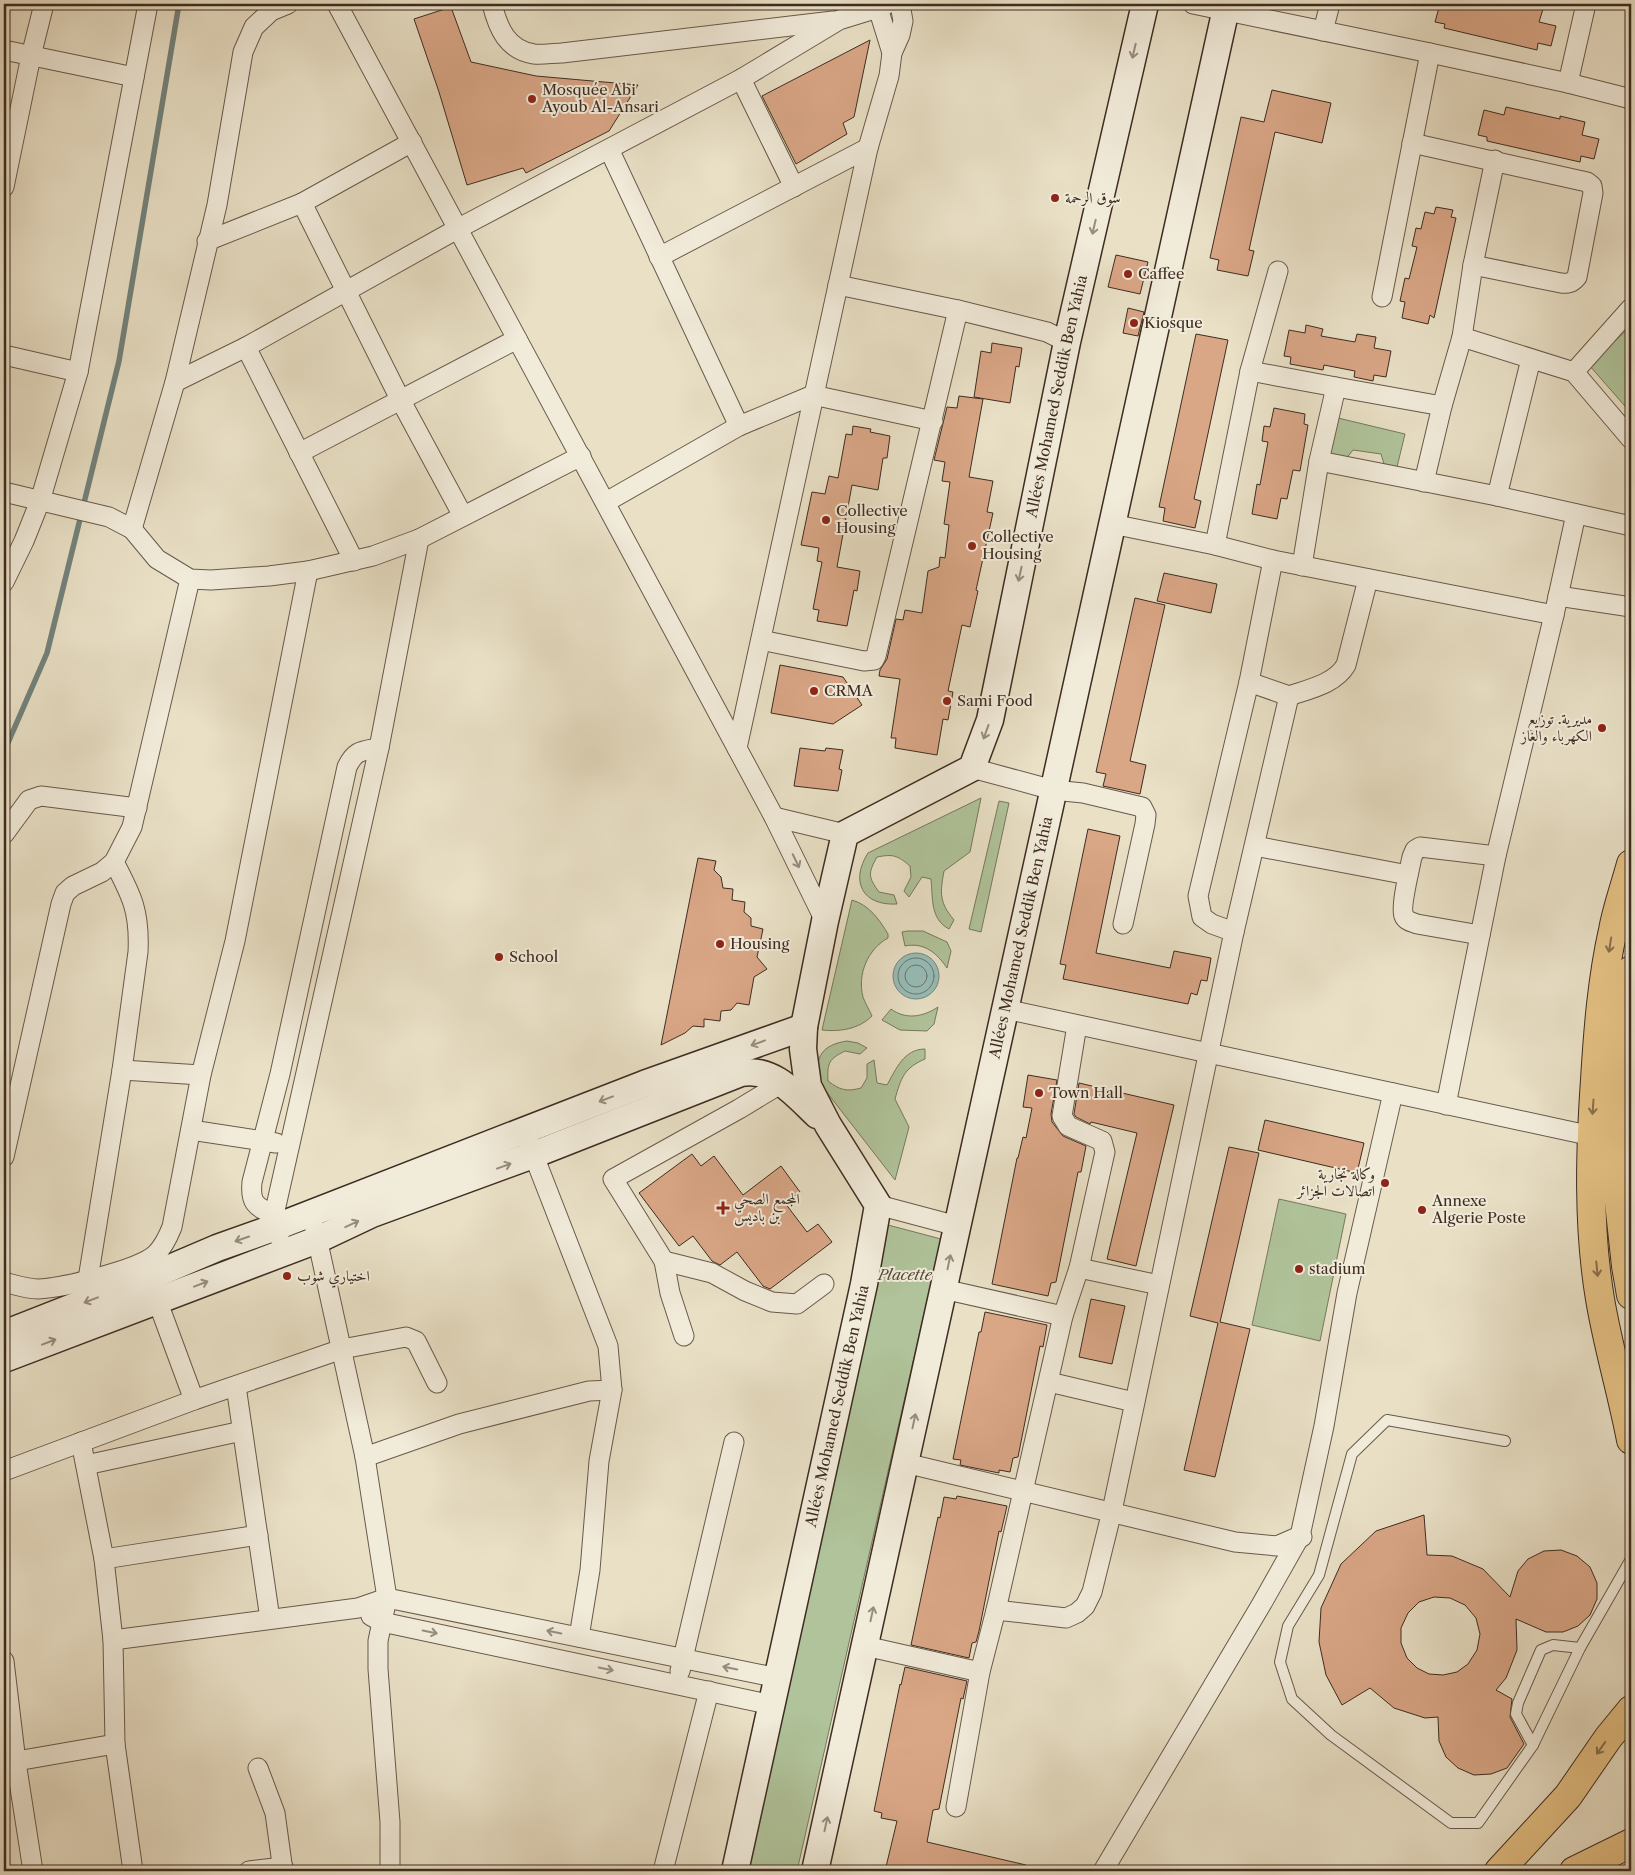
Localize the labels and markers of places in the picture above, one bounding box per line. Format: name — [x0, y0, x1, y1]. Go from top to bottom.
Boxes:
place label: Mosquée Abi Ayoub Al-Ansari — [541, 80, 659, 116]
marker: Mosquée Abi Ayoub Al-Ansari — [526, 93, 538, 105]
place label: سوق الرحمة — [1065, 188, 1121, 207]
marker: سوق الرحمة — [1049, 192, 1061, 204]
place label: Caffee — [1138, 264, 1184, 283]
marker: Caffee — [1122, 268, 1134, 280]
place label: Kiosque — [1144, 313, 1203, 332]
marker: Kiosque — [1128, 317, 1140, 329]
place label: ِCollective Housing — [836, 501, 908, 537]
marker: ِCollective Housing — [820, 514, 832, 526]
place label: Collective Housing — [982, 527, 1054, 563]
marker: Collective Housing — [966, 540, 978, 552]
place label: CRMA — [824, 681, 874, 700]
marker: CRMA — [808, 685, 820, 697]
place label: Sami Food — [957, 691, 1033, 710]
marker: Sami Food — [941, 695, 953, 707]
place label: مديرية. توزيع الكهرباء والغاز — [1519, 709, 1592, 746]
marker: مديرية. توزيع الكهرباء والغاز — [1596, 722, 1608, 734]
place label: Housing — [730, 934, 789, 953]
marker: Housing — [714, 938, 726, 950]
place label: School — [509, 947, 559, 966]
marker: School — [493, 951, 505, 963]
place label: Town Hall — [1049, 1083, 1123, 1102]
marker: Town Hall — [1033, 1087, 1045, 1099]
place label: وكالة تجارية اتصالات الجزائر — [1295, 1164, 1375, 1201]
marker: وكالة تجارية اتصالات الجزائر — [1379, 1177, 1391, 1189]
place label: المجمع الصحي بن باديس — [734, 1189, 800, 1226]
place label: Annexe Algerie Poste — [1431, 1191, 1526, 1227]
marker: المجمع الصحي بن باديس — [716, 1201, 730, 1215]
marker: Annexe Algerie Poste — [1416, 1204, 1428, 1216]
place label: stadium — [1309, 1259, 1366, 1278]
marker: stadium — [1293, 1263, 1305, 1275]
place label: اختياري شوب — [297, 1266, 370, 1288]
marker: اختياري شوب — [281, 1270, 293, 1282]

